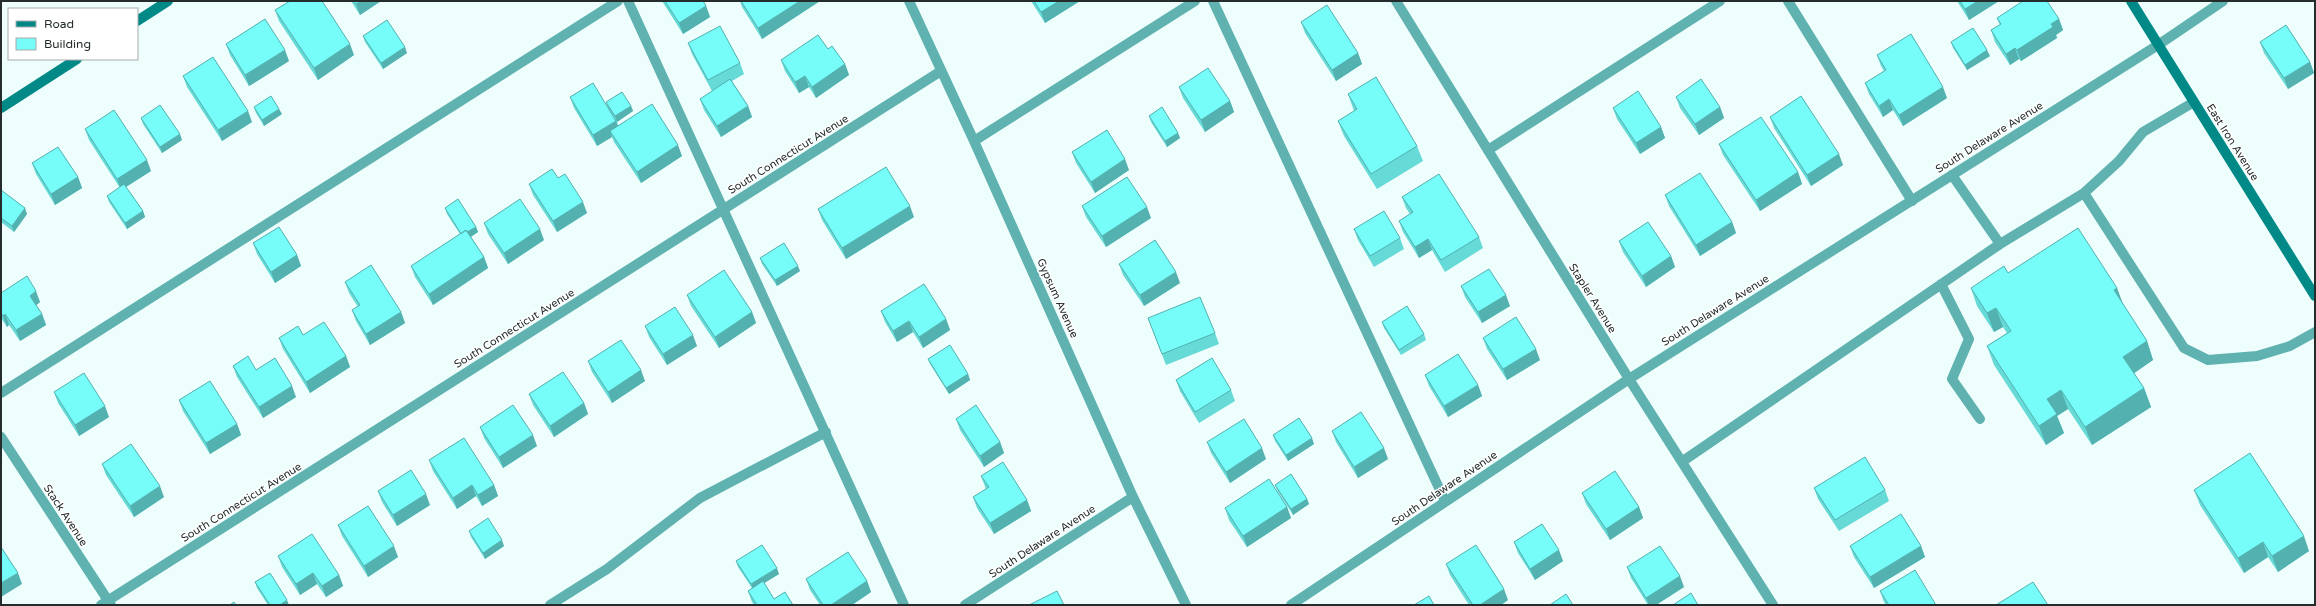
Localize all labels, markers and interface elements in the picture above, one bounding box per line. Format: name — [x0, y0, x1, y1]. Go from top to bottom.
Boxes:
legend — [8, 8, 138, 60]
text: Road — [44, 17, 74, 31]
text: Building — [44, 37, 91, 51]
street label: South Delaware Avenue — [1933, 99, 2045, 176]
street label: East Iron Avenue — [2204, 101, 2261, 183]
street label: South Connecticut Avenue — [726, 112, 851, 197]
street label: Gypsum Avenue — [1034, 257, 1081, 340]
street label: Stapler Avenue — [1566, 261, 1619, 335]
street label: South Delaware Avenue — [1659, 272, 1771, 349]
street label: South Connecticut Avenue — [452, 286, 577, 371]
street label: South Delaware Avenue — [1389, 448, 1499, 529]
street label: South Connecticut Avenue — [179, 460, 304, 545]
street label: Stack Avenue — [41, 482, 90, 549]
street label: South Delaware Avenue — [987, 502, 1098, 581]

